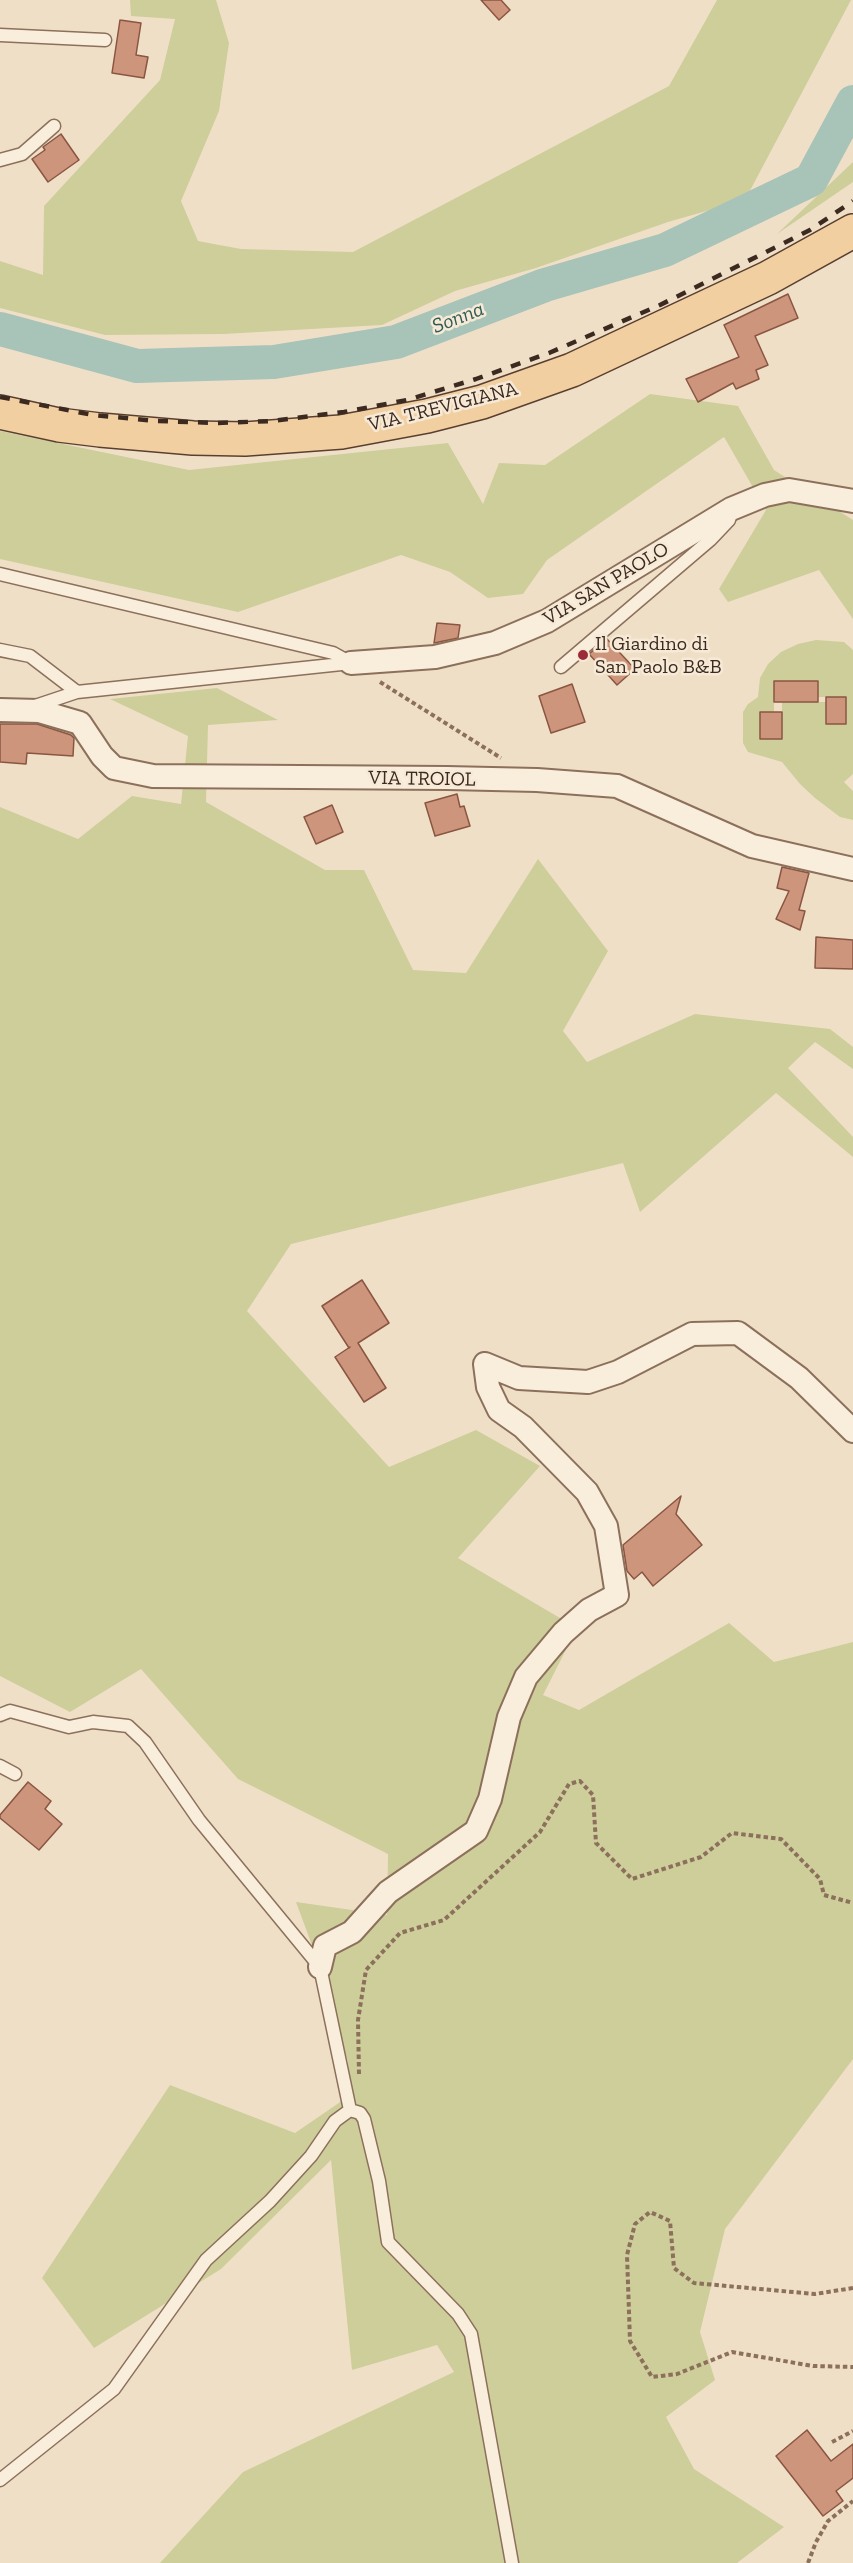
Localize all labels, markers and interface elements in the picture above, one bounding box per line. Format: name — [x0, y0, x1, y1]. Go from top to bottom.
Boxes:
water label: Sonna — [428, 297, 488, 339]
street label: VIA TREVIGIANA — [366, 377, 520, 437]
street label: VIA SAN PAOLO — [539, 537, 673, 631]
place label: Il Giardino di San Paolo B&B — [595, 632, 721, 679]
marker: Il Giardino di San Paolo B&B — [576, 648, 590, 662]
street label: VIA TROIOL — [368, 766, 476, 792]

